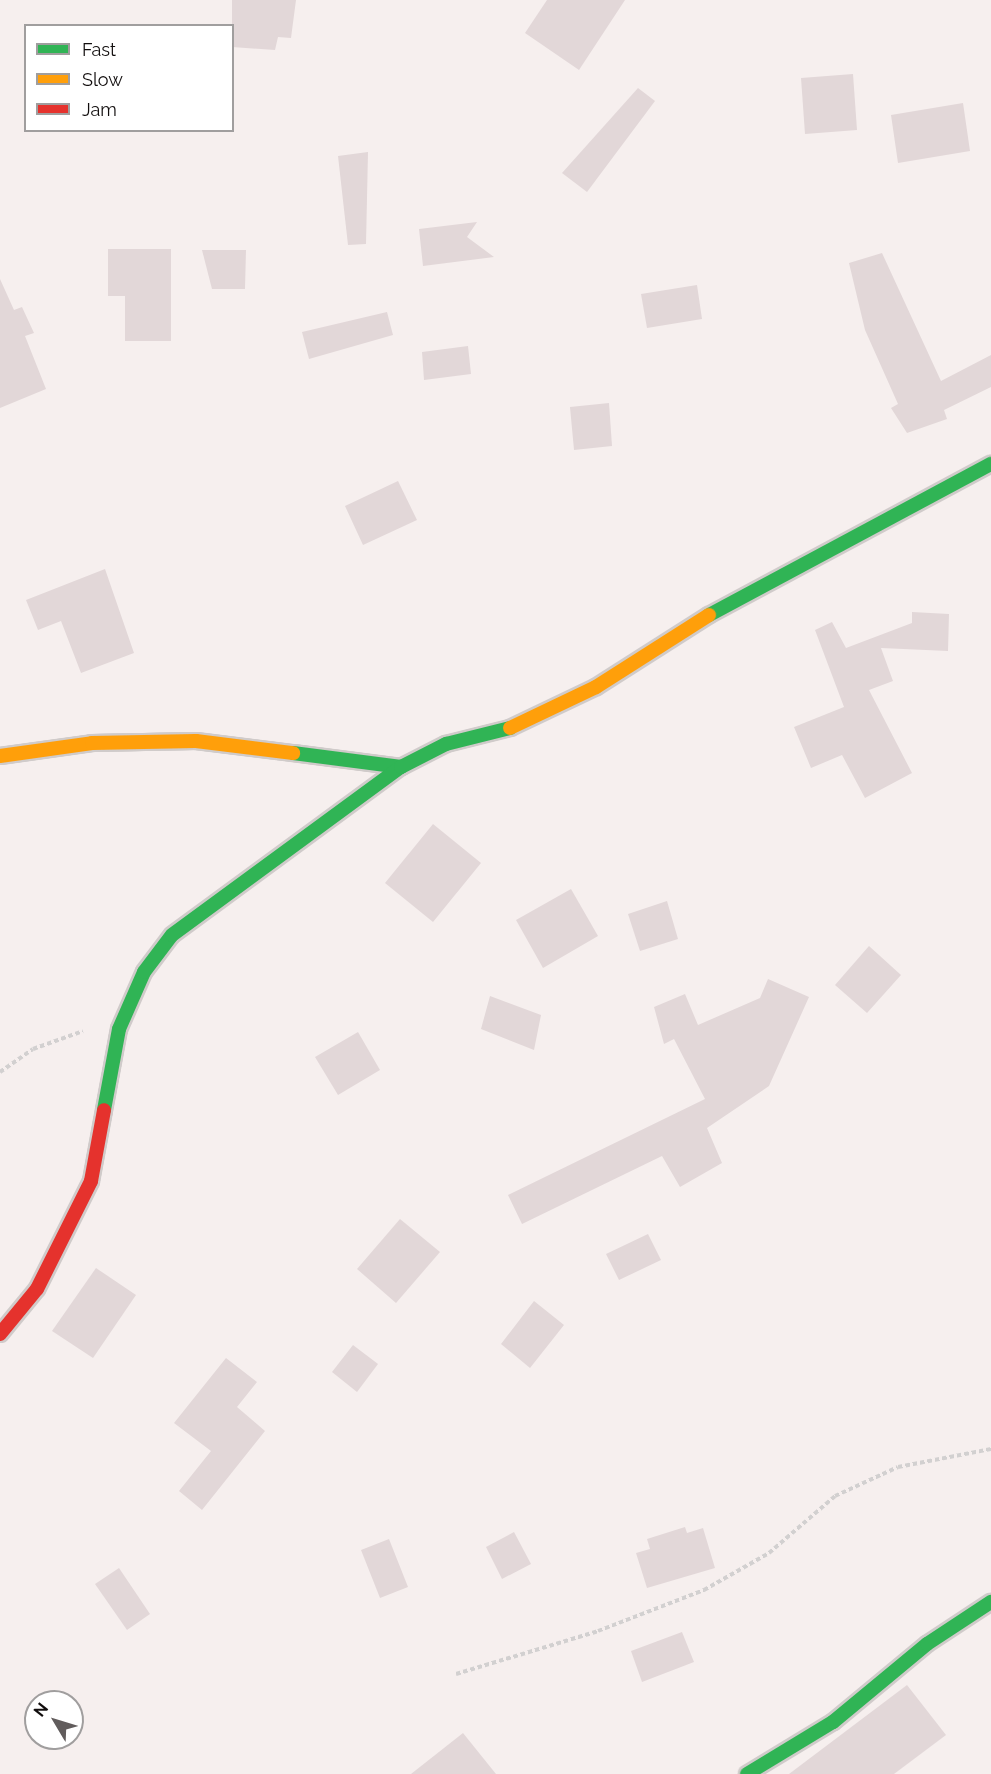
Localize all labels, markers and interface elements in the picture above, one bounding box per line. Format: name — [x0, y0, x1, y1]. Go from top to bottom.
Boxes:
legend — [24, 24, 234, 132]
text: Fast — [82, 39, 116, 60]
text: Slow — [82, 69, 123, 90]
text: Jam — [82, 99, 117, 120]
north arrow — [24, 1690, 84, 1750]
text: N — [30, 1699, 52, 1721]

